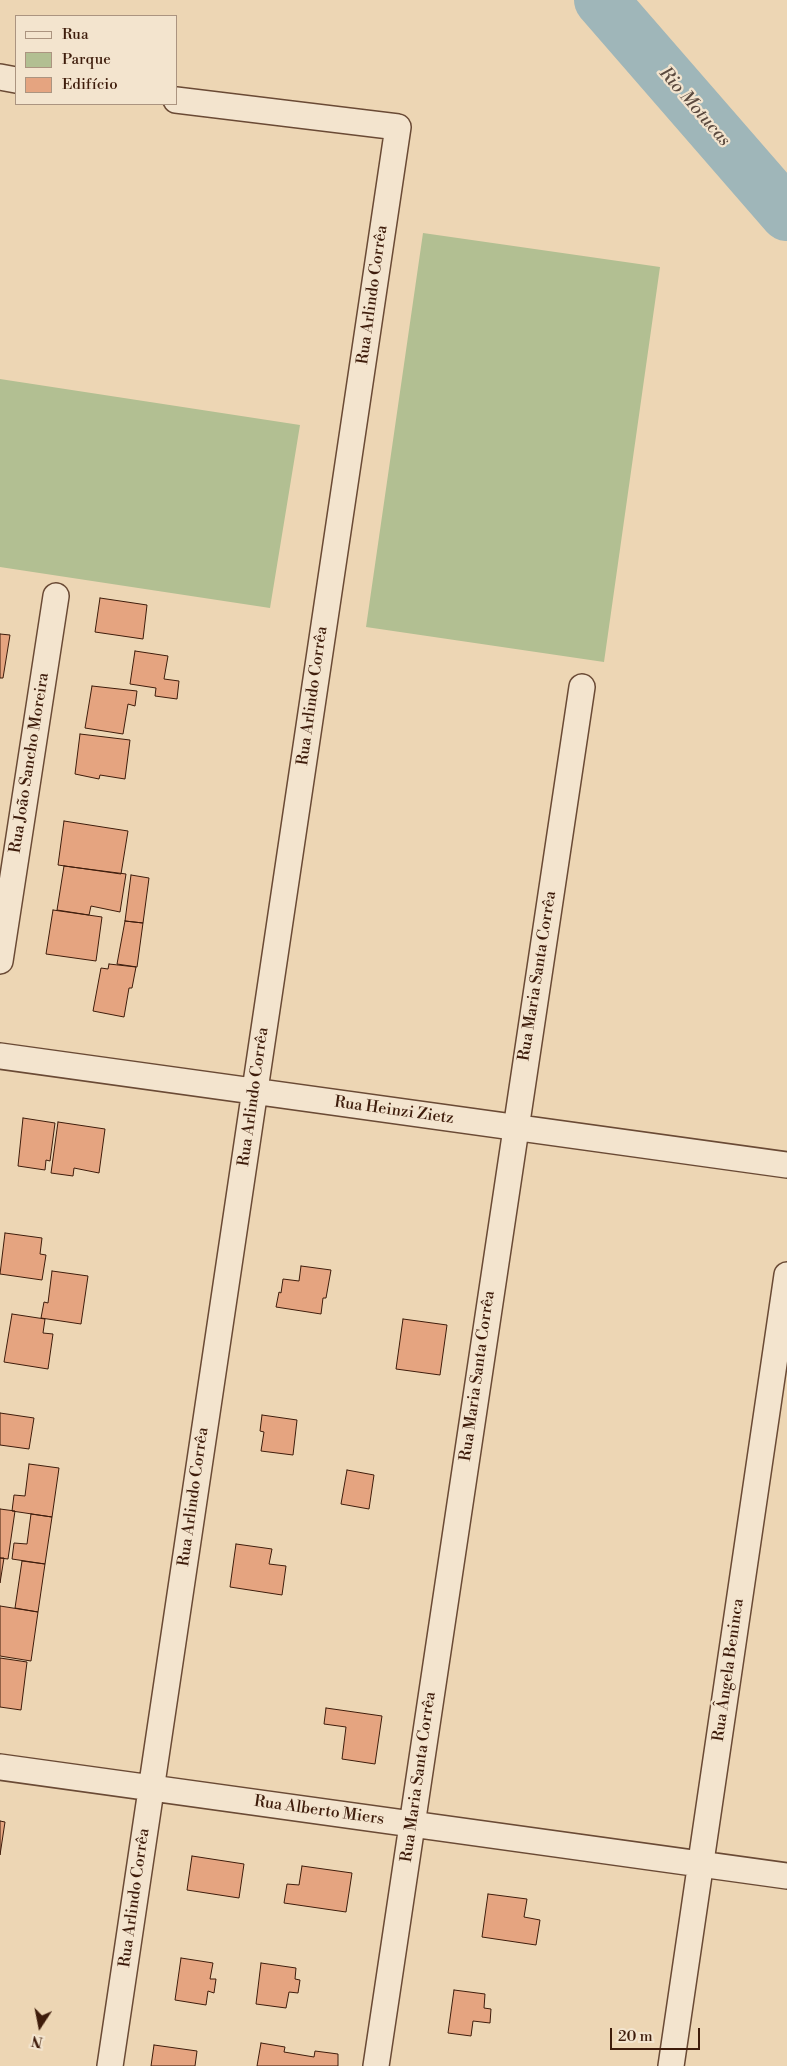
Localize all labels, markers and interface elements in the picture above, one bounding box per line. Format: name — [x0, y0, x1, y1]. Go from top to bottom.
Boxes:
legend — [15, 15, 178, 105]
text: Rua — [62, 25, 89, 44]
text: Parque — [62, 50, 111, 69]
water label: Rio Motucas — [654, 63, 734, 151]
text: Edifício — [62, 75, 118, 94]
street label: Rua Arlindo Corrêa — [354, 224, 392, 366]
street label: Rua Arlindo Corrêa — [294, 625, 332, 767]
street label: Rua João Sancho Moreira — [6, 671, 54, 855]
street label: Rua Maria Santa Corrêa — [515, 890, 561, 1062]
street label: Rua Arlindo Corrêa — [235, 1026, 273, 1168]
street label: Rua Heinzi Zietz — [333, 1093, 455, 1129]
street label: Rua Maria Santa Corrêa — [457, 1289, 499, 1463]
street label: Rua Arlindo Corrêa — [175, 1426, 213, 1568]
street label: Rua Ângela Beninca — [709, 1597, 749, 1743]
street label: Rua Maria Santa Corrêa — [398, 1690, 440, 1864]
street label: Rua Alberto Miers — [253, 1792, 385, 1830]
street label: Rua Arlindo Corrêa — [116, 1827, 154, 1969]
north arrow — [15, 2001, 65, 2051]
scale bar — [612, 2018, 702, 2050]
text: 20 m — [618, 2027, 653, 2046]
text: N — [30, 2031, 44, 2051]

